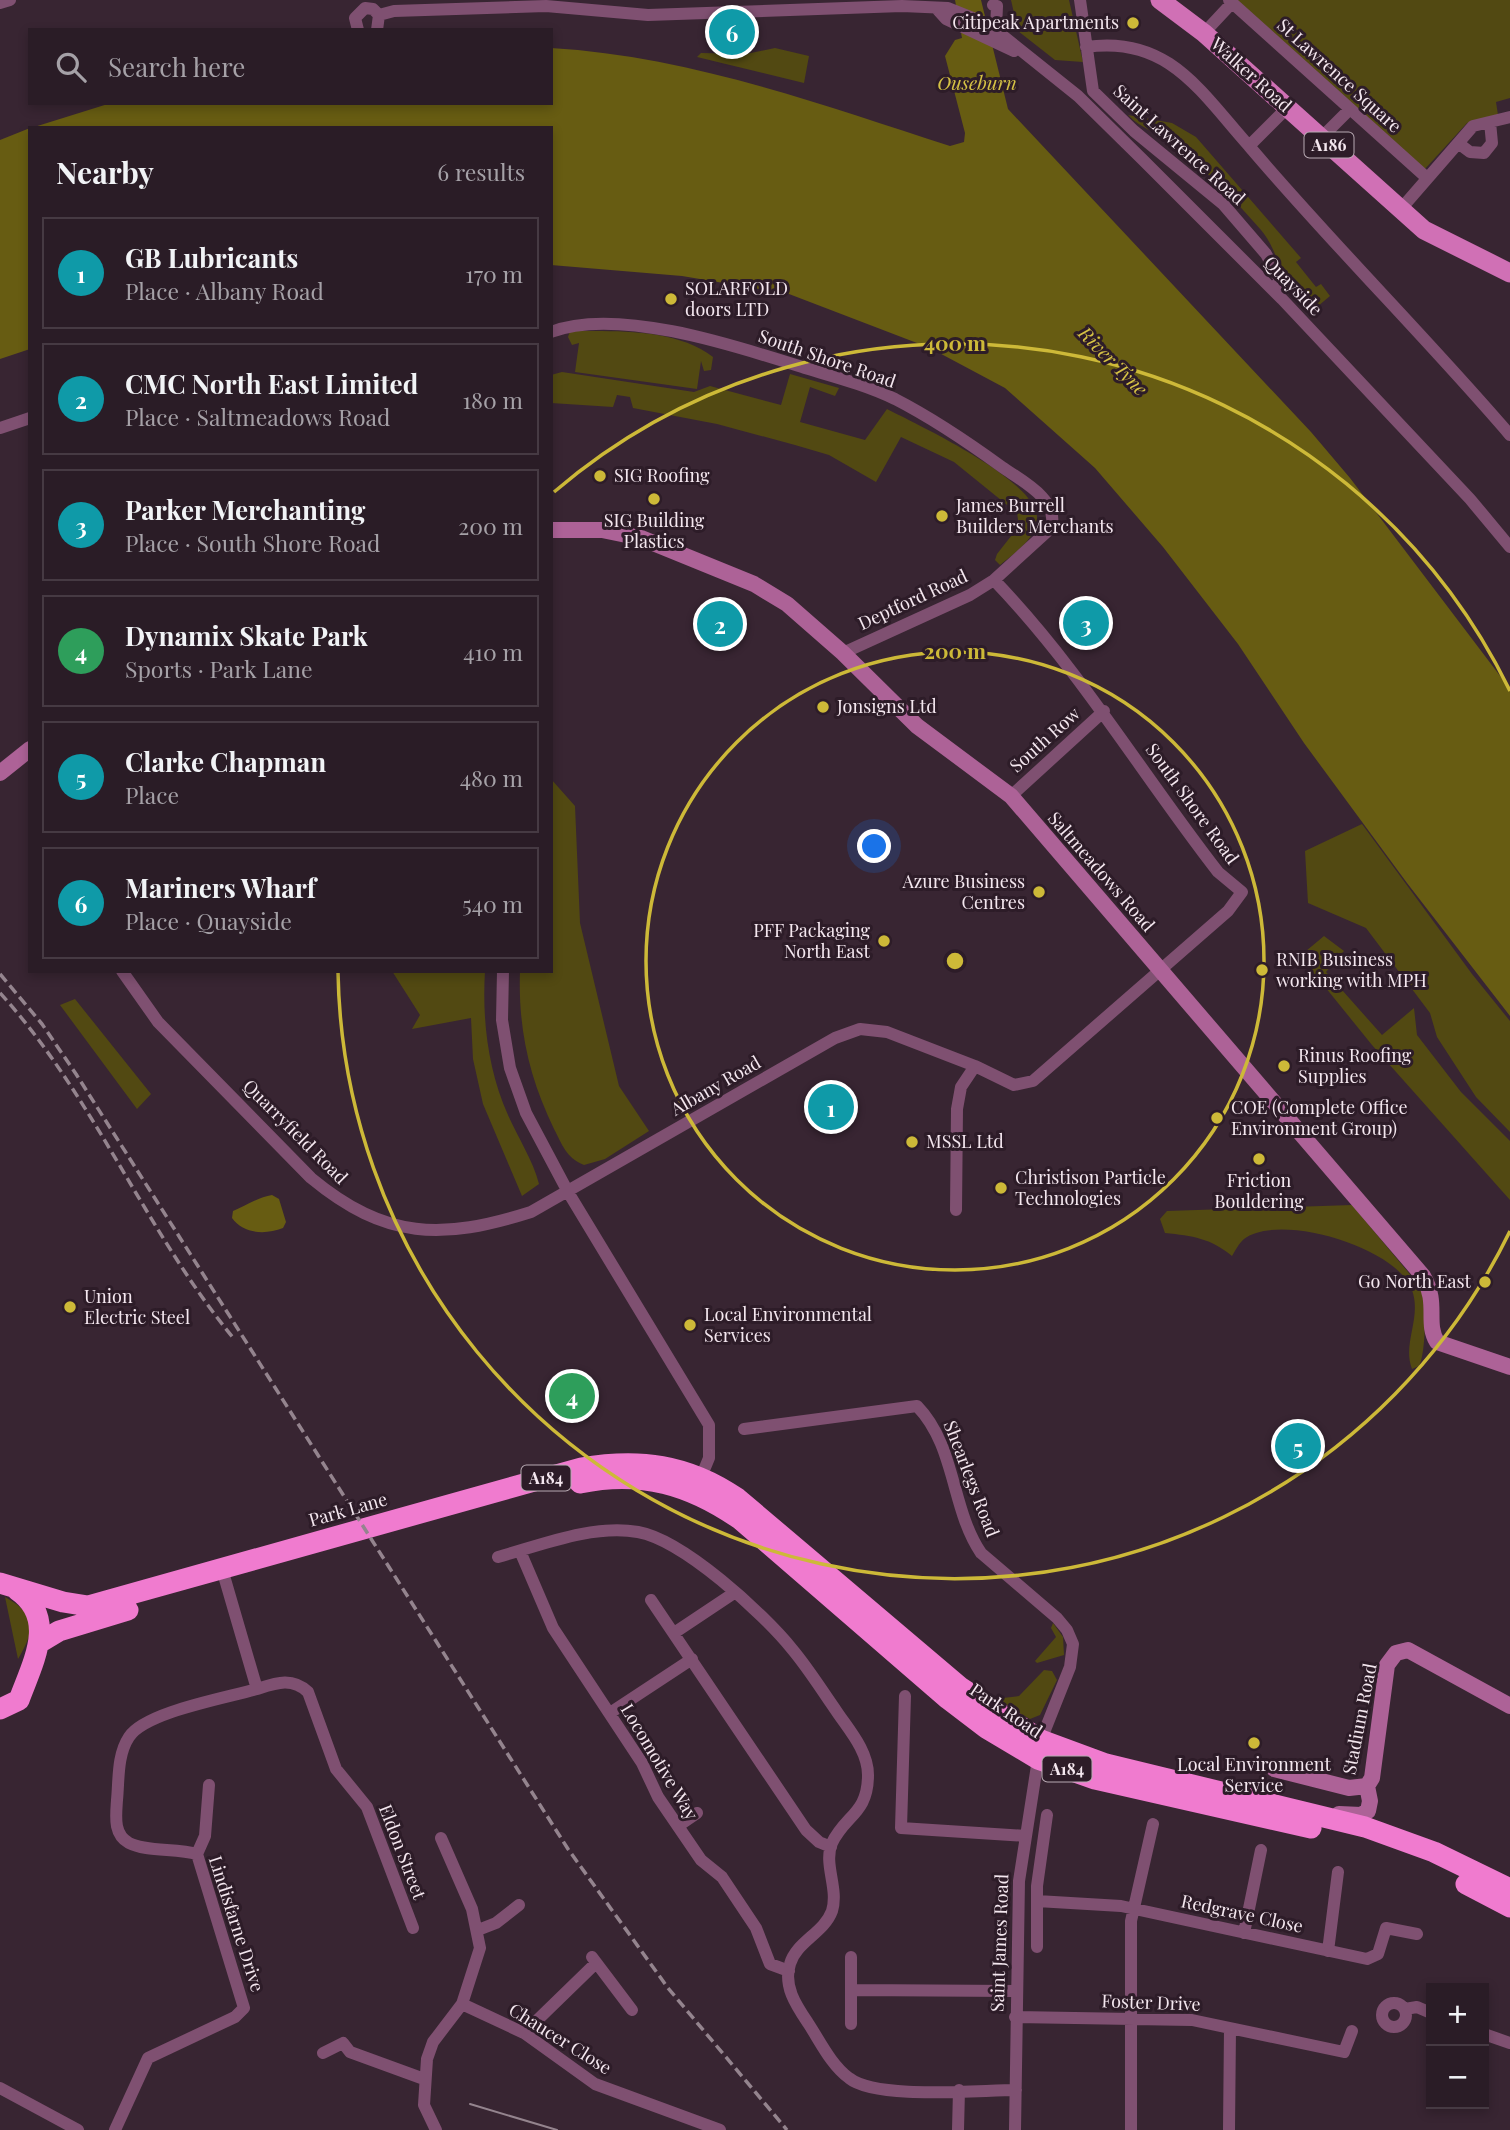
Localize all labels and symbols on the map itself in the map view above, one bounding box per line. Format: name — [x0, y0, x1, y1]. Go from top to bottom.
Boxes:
pin: 6 — [709, 6, 755, 58]
place label: Citipeak Apartments — [952, 10, 1119, 34]
street label: St Lawrence Square — [1272, 13, 1407, 138]
marker: Citipeak Apartments — [1125, 15, 1141, 31]
street label: Walker Road — [1205, 31, 1298, 117]
water label: Ouseburn — [937, 69, 1017, 95]
street label: Saint Lawrence Road — [1109, 79, 1251, 210]
road number: A186 — [1304, 132, 1354, 158]
street label: Quayside — [1259, 250, 1328, 320]
place label: SOLARFOLD doors LTD — [685, 276, 788, 321]
marker: SOLARFOLD doors LTD — [663, 291, 679, 307]
water label: River Tyne — [1073, 319, 1154, 401]
street label: South Shore Road — [755, 323, 900, 393]
text: 400 m — [924, 328, 986, 356]
place label: SIG Roofing — [614, 463, 710, 487]
marker: SIG Roofing — [592, 468, 608, 484]
marker: SIG Building Plastics — [646, 491, 662, 507]
place label: James Burrell Builders Merchants — [955, 493, 1114, 538]
place label: SIG Building Plastics — [604, 508, 705, 553]
marker: James Burrell Builders Merchants — [934, 508, 950, 524]
street label: Deptford Road — [854, 563, 972, 635]
pin: 3 — [1063, 597, 1109, 649]
pin: 2 — [697, 598, 743, 650]
text: 200 m — [924, 636, 986, 664]
place label: Jonsigns Ltd — [836, 694, 937, 718]
marker: Jonsigns Ltd — [815, 699, 831, 715]
street label: South Row — [1004, 701, 1085, 777]
street label: South Shore Road — [1141, 738, 1245, 869]
street label: Saltmeadows Road — [1043, 806, 1161, 937]
your location — [857, 829, 891, 863]
place label: Azure Business Centres — [901, 869, 1025, 914]
marker: Azure Business Centres — [1031, 884, 1047, 900]
place label: PFF Packaging North East — [753, 918, 871, 963]
marker: PFF Packaging North East — [876, 933, 892, 949]
place label: RNIB Business working with MPH — [1276, 947, 1427, 992]
centre of rings — [943, 949, 967, 973]
marker: RNIB Business working with MPH — [1254, 962, 1270, 978]
place label: Rinus Roofing Supplies — [1298, 1043, 1412, 1088]
street label: Albany Road — [665, 1049, 765, 1121]
marker: Rinus Roofing Supplies — [1276, 1058, 1292, 1074]
street label: Quarryfield Road — [238, 1074, 354, 1189]
pin: 1 — [808, 1081, 854, 1133]
place label: COE (Complete Office Environment Group) — [1231, 1095, 1408, 1140]
marker: COE (Complete Office Environment Group) — [1209, 1110, 1225, 1126]
place label: MSSL Ltd — [926, 1129, 1004, 1153]
marker: MSSL Ltd — [904, 1134, 920, 1150]
marker: Friction Bouldering — [1251, 1151, 1267, 1167]
place label: Christison Particle Technologies — [1015, 1165, 1166, 1210]
place label: Friction Bouldering — [1214, 1168, 1304, 1213]
marker: Christison Particle Technologies — [993, 1180, 1009, 1196]
place label: Go North East — [1358, 1269, 1472, 1293]
marker: Go North East — [1477, 1274, 1493, 1290]
place label: Union Electric Steel — [84, 1284, 190, 1329]
marker: Union Electric Steel — [62, 1299, 78, 1315]
place label: Local Environmental Services — [704, 1302, 872, 1347]
marker: Local Environmental Services — [682, 1317, 698, 1333]
pin: 4 — [549, 1370, 595, 1422]
street label: Shearlegs Road — [939, 1417, 1005, 1541]
pin: 5 — [1275, 1420, 1321, 1472]
road number: A184 — [522, 1466, 570, 1490]
street label: Park Lane — [306, 1486, 390, 1532]
street label: Stadium Road — [1336, 1661, 1382, 1776]
street label: Park Road — [966, 1677, 1048, 1743]
street label: Locomotive Way — [616, 1699, 704, 1824]
marker: Local Environment Service — [1246, 1735, 1262, 1751]
place label: Local Environment Service — [1177, 1752, 1332, 1797]
road number: A184 — [1042, 1756, 1092, 1782]
street label: Eldon Street — [374, 1801, 432, 1903]
street label: Lindisfarne Drive — [204, 1853, 270, 1995]
street label: Saint James Road — [985, 1873, 1013, 2012]
street label: Redgrave Close — [1179, 1888, 1305, 1938]
street label: Foster Drive — [1101, 1988, 1201, 2016]
street label: Chaucer Close — [505, 1997, 616, 2079]

